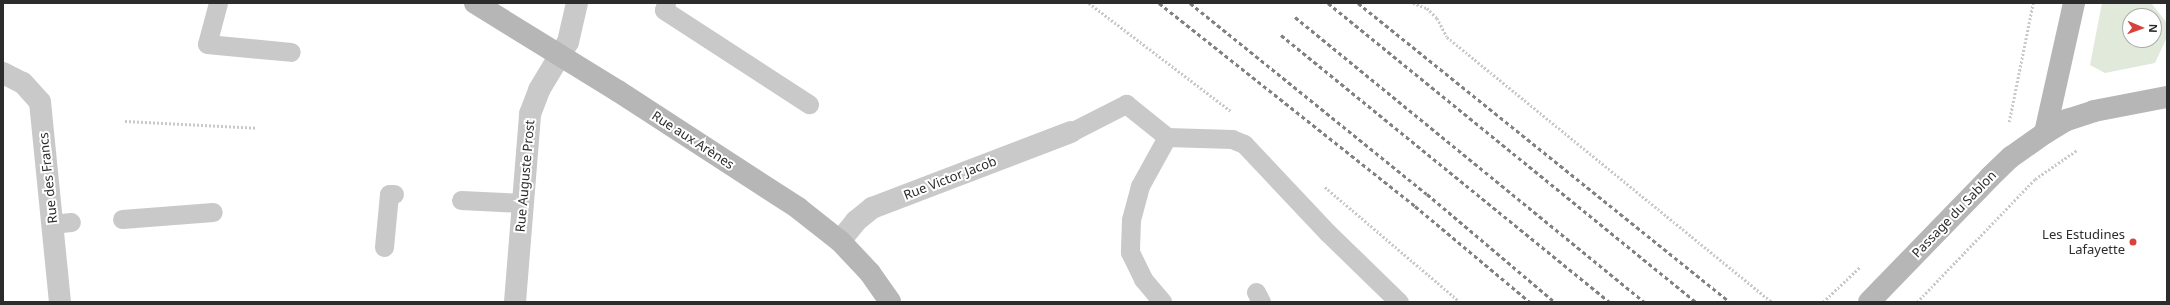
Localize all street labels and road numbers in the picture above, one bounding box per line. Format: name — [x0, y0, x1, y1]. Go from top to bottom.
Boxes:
street label: Rue aux Arènes — [649, 108, 737, 172]
street label: Rue Auguste Prost — [512, 119, 538, 233]
street label: Rue des Francs — [35, 132, 61, 224]
street label: Rue Victor Jacob — [901, 153, 999, 203]
street label: Passage du Sablon — [1909, 167, 1999, 261]

